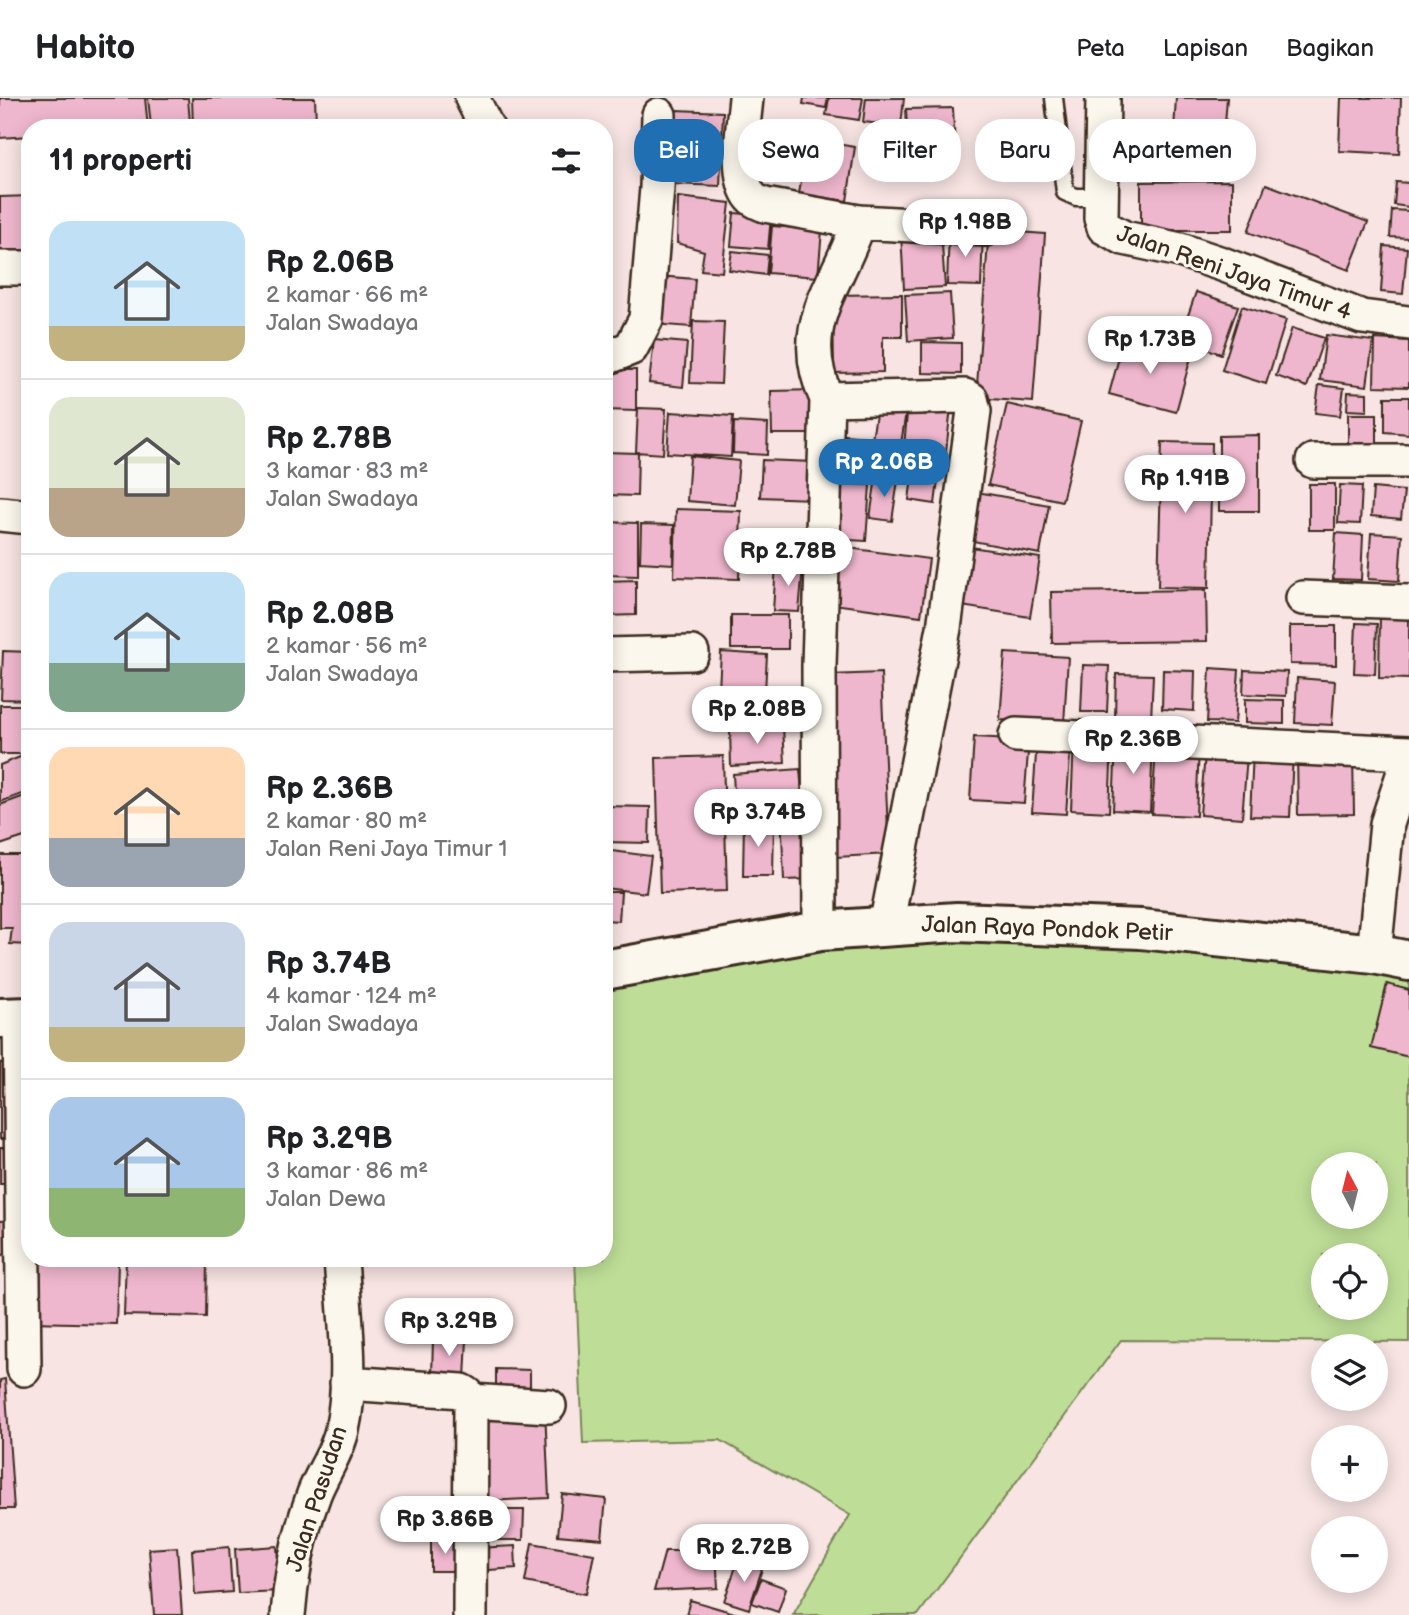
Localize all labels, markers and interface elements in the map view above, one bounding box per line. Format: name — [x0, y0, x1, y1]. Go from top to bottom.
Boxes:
text: Habito — [35, 28, 135, 68]
text: Peta — [1076, 34, 1125, 63]
text: Lapisan — [1163, 34, 1248, 63]
text: Bagikan — [1286, 34, 1374, 63]
chip: Beli — [634, 119, 724, 182]
chip: Sewa — [738, 119, 844, 182]
chip: Filter — [858, 119, 961, 182]
chip: Baru — [975, 119, 1075, 182]
chip: Apartemen — [1089, 119, 1256, 182]
icon: filters — [547, 142, 585, 180]
text: 11 properti — [49, 143, 192, 179]
pin: Rp 1.98B — [893, 200, 1037, 259]
text: Rp 1.98B — [918, 208, 1012, 236]
street label: Jalan Reni Jaya Timur 4 — [1113, 220, 1355, 326]
text: Rp 2.06B — [266, 245, 394, 281]
icon: home — [105, 249, 189, 333]
text: 2 kamar · 66 m² — [266, 281, 428, 309]
text: Jalan Swadaya — [266, 309, 418, 337]
pin: Rp 1.73B — [1078, 316, 1222, 376]
text: Rp 1.73B — [1104, 325, 1196, 353]
text: Rp 2.78B — [266, 421, 392, 457]
icon: home — [105, 425, 189, 509]
pin: Rp 2.06B — [812, 440, 956, 499]
text: Rp 2.06B — [835, 448, 933, 476]
pin: Rp 1.91B — [1113, 456, 1257, 515]
text: 3 kamar · 83 m² — [266, 457, 428, 485]
text: Rp 1.91B — [1140, 464, 1230, 492]
text: Jalan Swadaya — [266, 485, 418, 513]
pin: Rp 2.78B — [716, 528, 860, 588]
text: Rp 2.78B — [740, 537, 836, 565]
text: Rp 2.08B — [266, 596, 394, 632]
icon: home — [105, 600, 189, 684]
text: 2 kamar · 56 m² — [266, 632, 427, 660]
text: Jalan Swadaya — [266, 660, 418, 688]
pin: Rp 2.08B — [685, 686, 829, 746]
text: Rp 2.08B — [708, 695, 806, 723]
pin: Rp 2.36B — [1061, 716, 1205, 776]
text: Rp 2.36B — [1084, 725, 1182, 753]
text: Rp 2.36B — [266, 771, 393, 807]
icon: home — [105, 775, 189, 859]
pin: Rp 3.74B — [686, 790, 830, 849]
text: Rp 3.74B — [710, 798, 806, 826]
text: 2 kamar · 80 m² — [266, 807, 427, 835]
text: Jalan Reni Jaya Timur 1 — [266, 835, 507, 863]
street label: Jalan Raya Pondok Petir — [921, 911, 1174, 947]
text: Rp 3.74B — [266, 946, 391, 982]
icon: home — [105, 950, 189, 1034]
text: 4 kamar · 124 m² — [266, 982, 437, 1010]
text: Jalan Swadaya — [266, 1010, 418, 1038]
text: Rp 3.29B — [266, 1121, 393, 1157]
icon: home — [105, 1125, 189, 1209]
north arrow — [1311, 1152, 1388, 1228]
map controls — [1311, 1152, 1388, 1593]
text: 3 kamar · 86 m² — [266, 1157, 428, 1185]
text: Jalan Dewa — [266, 1185, 386, 1213]
button: locate — [1311, 1243, 1388, 1320]
pin: Rp 3.29B — [377, 1298, 521, 1358]
text: Rp 3.29B — [400, 1307, 498, 1335]
button: layers — [1311, 1334, 1388, 1411]
street label: Jalan Pasudan — [280, 1423, 354, 1575]
button: + — [1311, 1425, 1388, 1502]
pin: Rp 3.86B — [373, 1496, 517, 1556]
text: Rp 3.86B — [396, 1505, 494, 1533]
button: − — [1311, 1516, 1388, 1593]
pin: Rp 2.72B — [672, 1524, 816, 1584]
text: Rp 2.72B — [696, 1533, 792, 1561]

